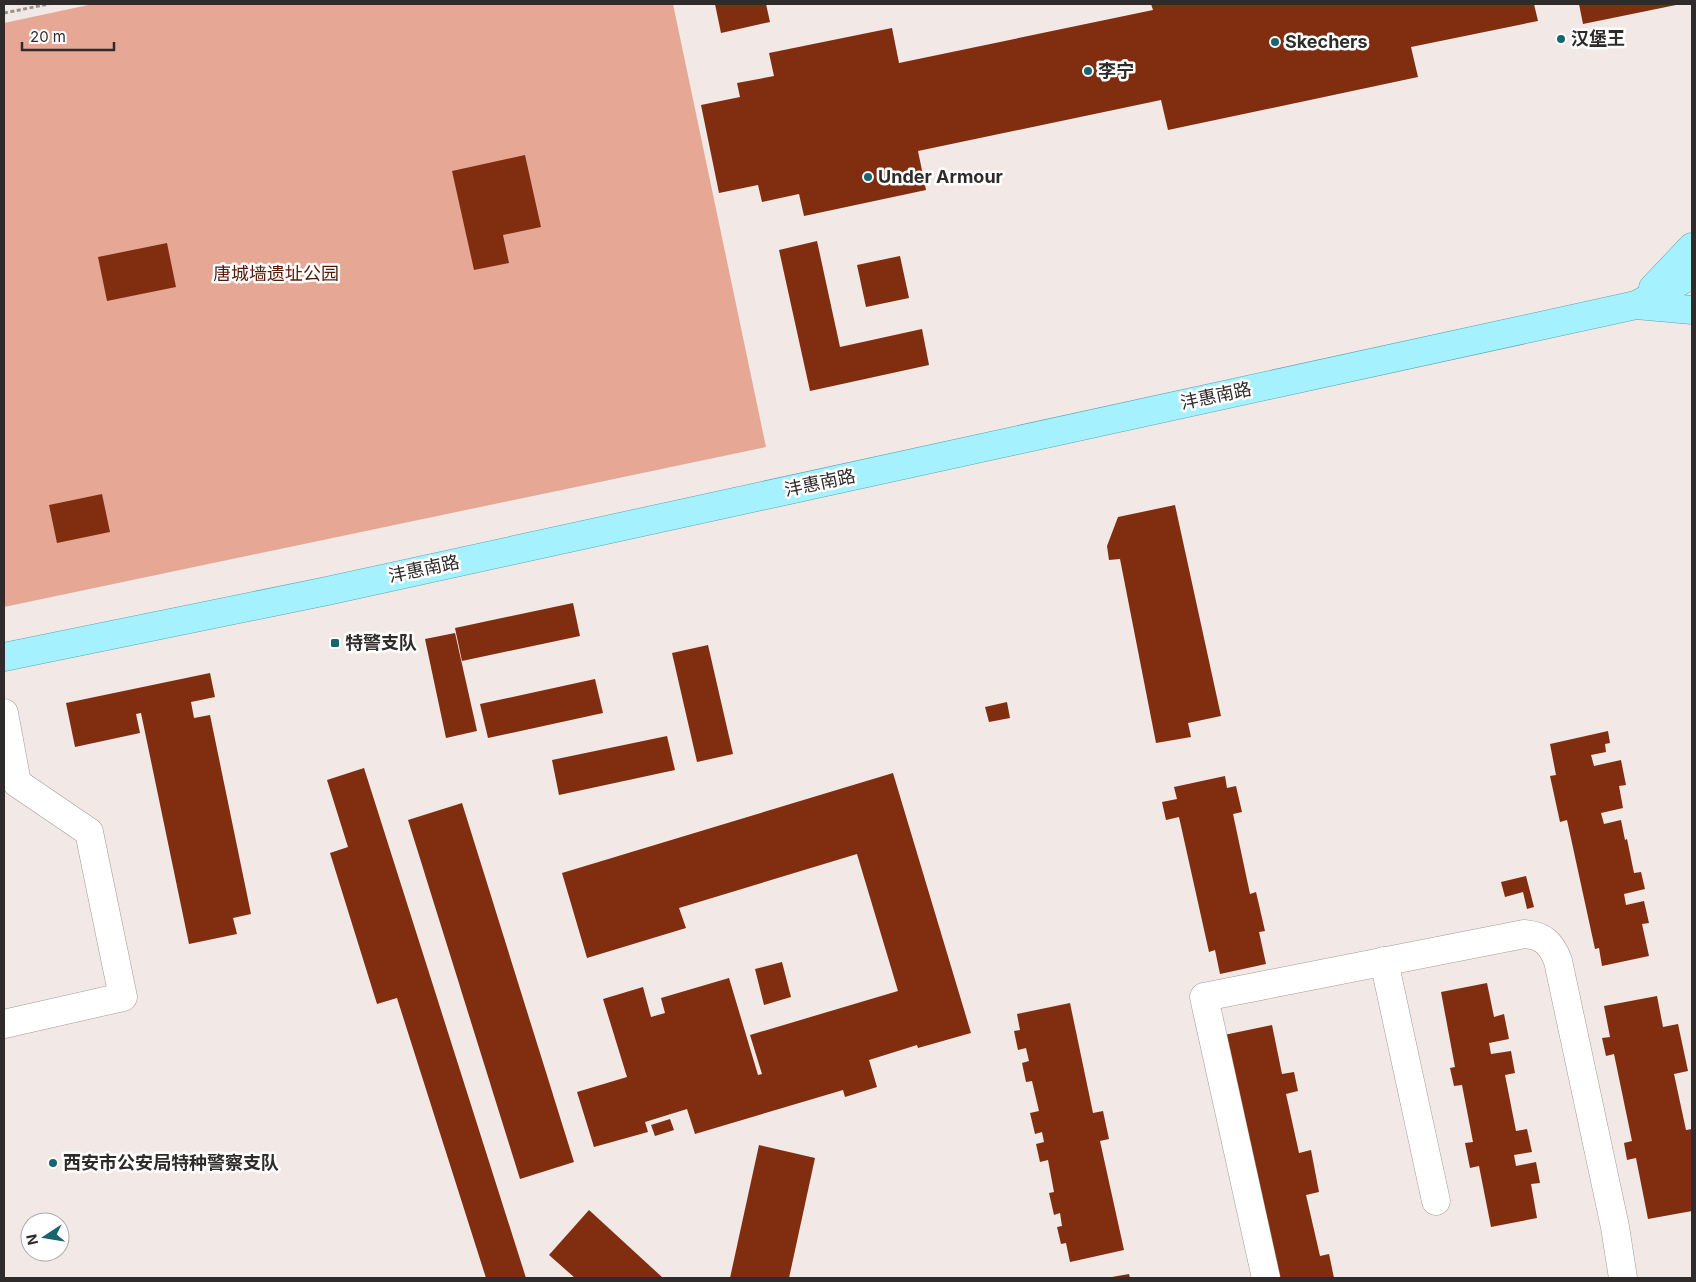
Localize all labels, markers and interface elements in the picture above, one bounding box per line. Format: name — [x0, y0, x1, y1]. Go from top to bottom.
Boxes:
scale bar — [22, 20, 115, 52]
text: 20 m — [30, 27, 66, 46]
place label: 汉堡王 — [1571, 28, 1625, 49]
place label: Skechers — [1285, 31, 1367, 52]
marker: 汉堡王 — [1555, 33, 1567, 45]
marker: Skechers — [1269, 36, 1281, 48]
place label: 李宁 — [1098, 60, 1134, 81]
marker: 李宁 — [1082, 65, 1094, 77]
place label: Under Armour — [878, 166, 1003, 187]
marker: Under Armour — [862, 171, 874, 183]
park label: 唐城墙遗址公园 — [213, 263, 339, 284]
street label: 沣惠南路 — [1178, 378, 1253, 413]
street label: 沣惠南路 — [782, 465, 857, 500]
street label: 沣惠南路 — [386, 551, 461, 586]
place label: 特警支队 — [345, 632, 417, 653]
marker: 特警支队 — [329, 637, 341, 649]
place label: 西安市公安局特种警察支队 — [63, 1152, 279, 1173]
marker: 西安市公安局特种警察支队 — [47, 1157, 59, 1169]
north arrow — [20, 1212, 70, 1262]
text: N — [22, 1233, 41, 1247]

